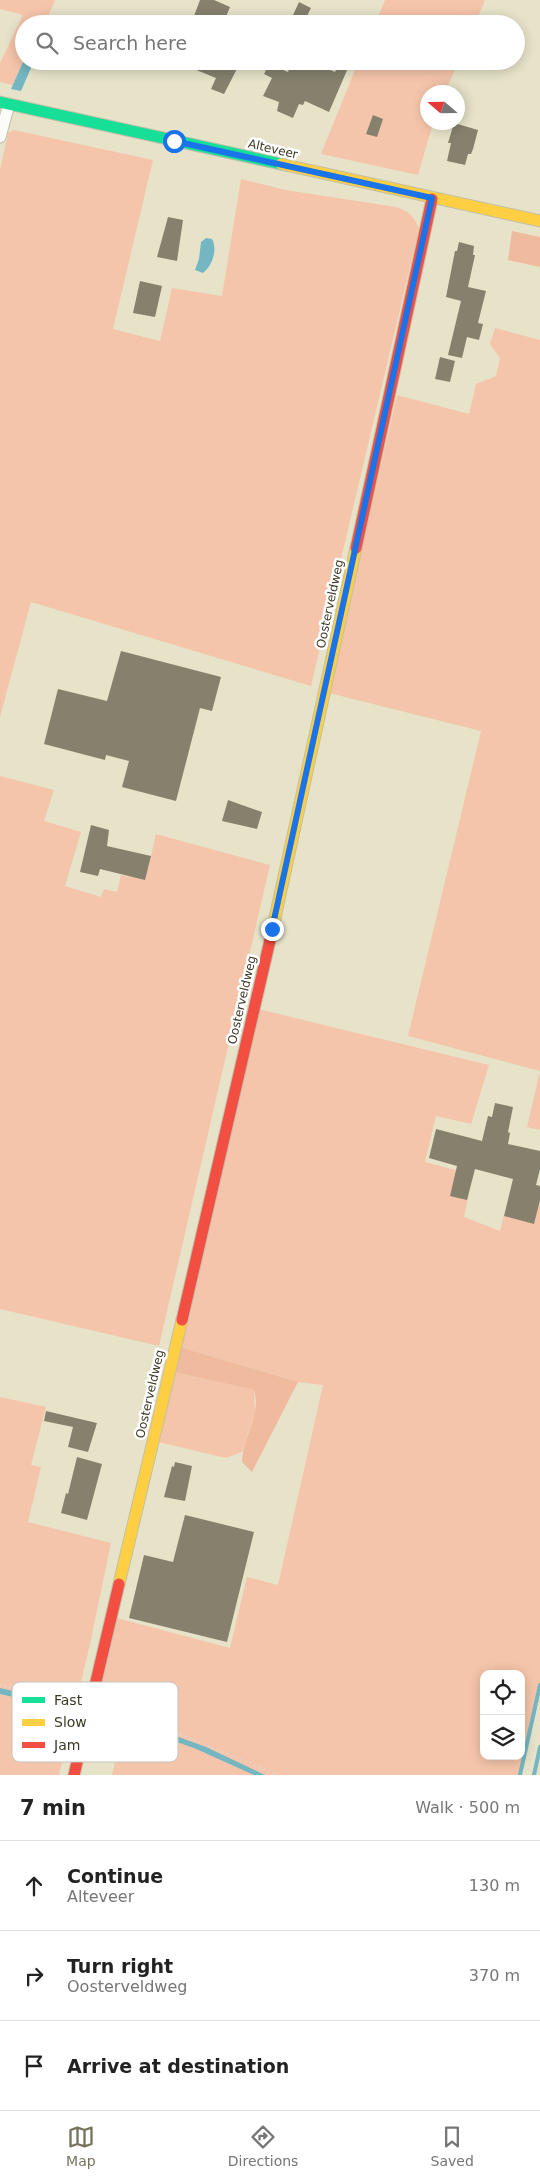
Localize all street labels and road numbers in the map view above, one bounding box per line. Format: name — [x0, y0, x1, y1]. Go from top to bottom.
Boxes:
street label: Alteveer — [247, 137, 299, 162]
street label: Oosterveldweg — [314, 558, 346, 650]
street label: Oosterveldweg — [225, 954, 259, 1046]
street label: Oosterveldweg — [133, 1348, 167, 1440]

